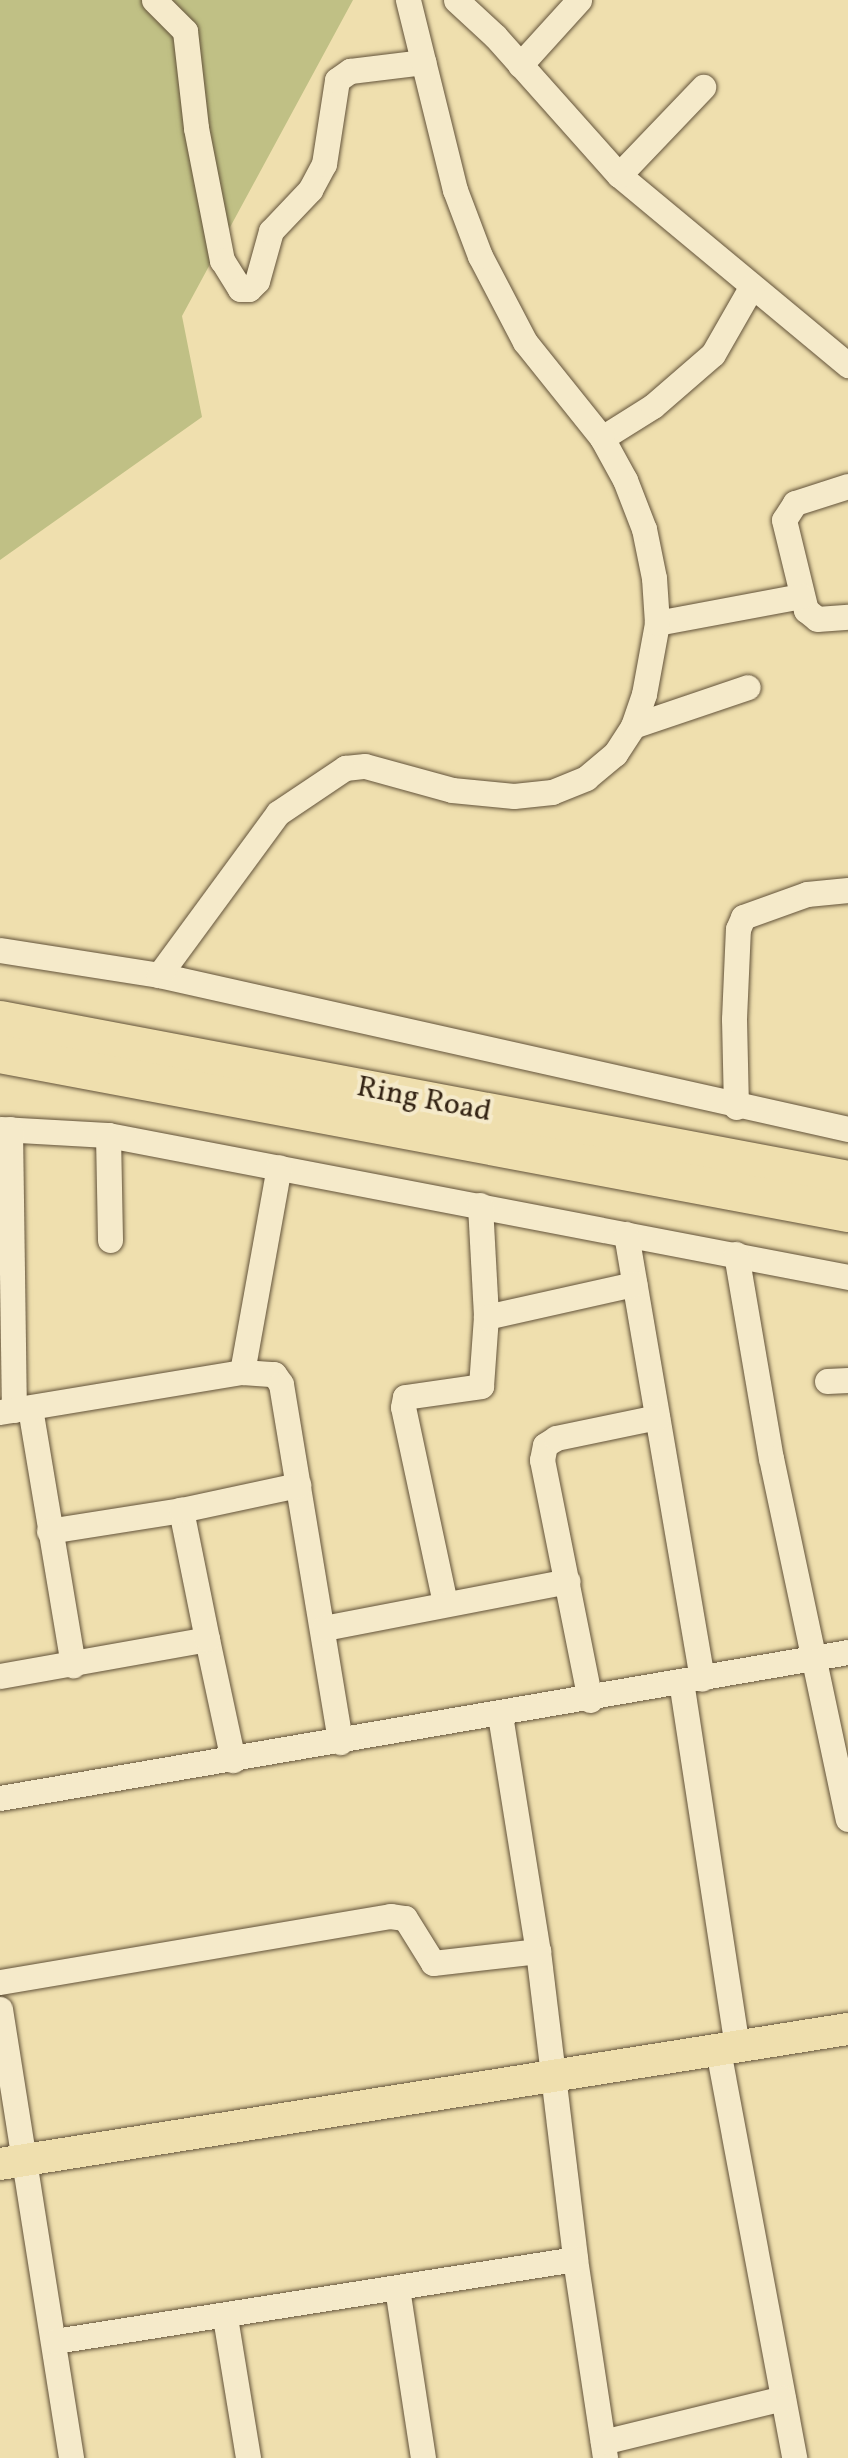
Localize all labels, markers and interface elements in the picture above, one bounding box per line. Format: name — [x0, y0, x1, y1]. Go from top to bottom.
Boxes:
street label: Ring Road — [354, 1069, 494, 1131]

